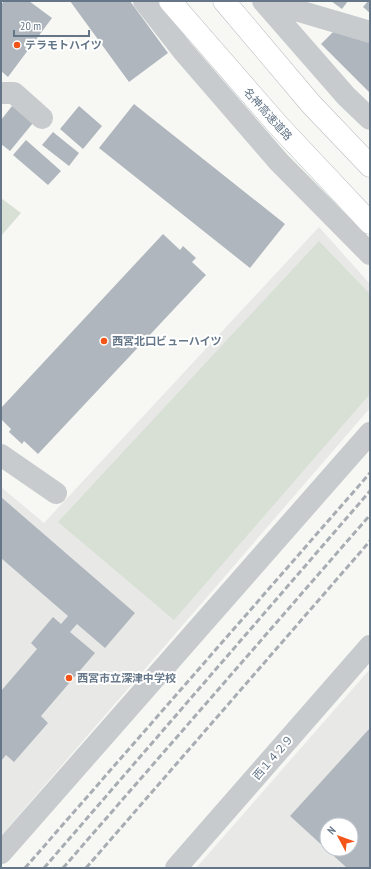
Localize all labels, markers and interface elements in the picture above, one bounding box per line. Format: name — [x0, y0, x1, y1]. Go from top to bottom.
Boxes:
scale bar — [14, 12, 89, 38]
text: 20 m — [20, 18, 41, 33]
place label: テラモトハイツ — [25, 38, 102, 52]
marker: テラモトハイツ — [12, 40, 22, 50]
street label: 名神高速道路 — [241, 85, 295, 143]
place label: 西宮北口ビューハイツ — [112, 334, 222, 348]
marker: 西宮北口ビューハイツ — [99, 336, 109, 346]
place label: 西宮市立深津中学校 — [77, 671, 176, 685]
marker: 西宮市立深津中学校 — [64, 673, 74, 683]
street label: 西１４２９ — [250, 732, 296, 782]
north arrow — [319, 817, 359, 857]
text: N — [324, 824, 339, 837]

